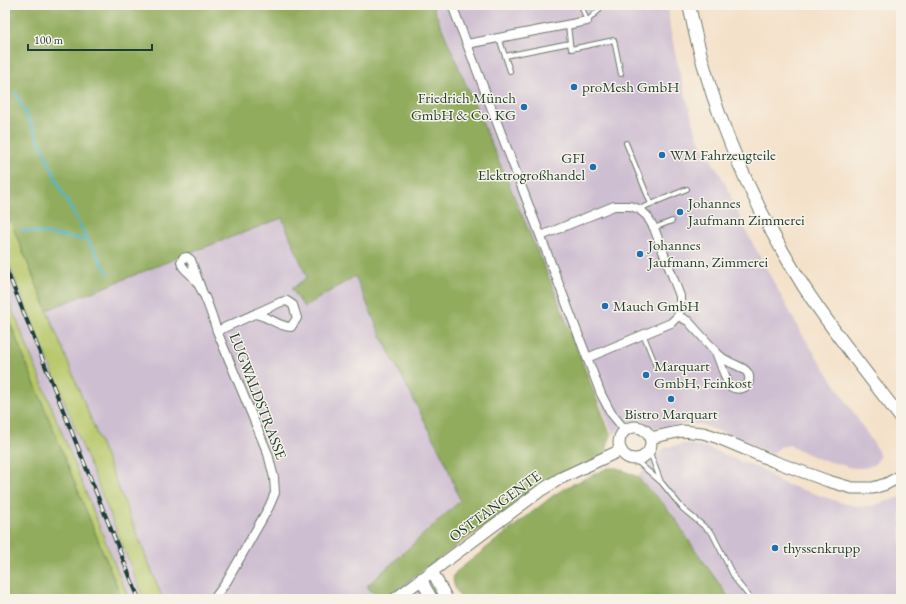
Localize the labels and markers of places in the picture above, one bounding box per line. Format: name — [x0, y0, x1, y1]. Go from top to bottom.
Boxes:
place label: proMesh GmbH — [582, 77, 679, 96]
marker: proMesh GmbH — [569, 82, 579, 92]
place label: Friedrich Münch GmbH & Co. KG — [411, 88, 516, 124]
marker: Friedrich Münch GmbH & Co. KG — [519, 102, 529, 112]
place label: WM Fahrzeugteile — [670, 145, 776, 164]
place label: GFI Elektrogroßhandel — [478, 148, 585, 184]
marker: WM Fahrzeugteile — [657, 150, 667, 160]
marker: GFI Elektrogroßhandel — [588, 162, 598, 172]
place label: Johannes Jaufmann Zimmerei — [686, 193, 805, 229]
marker: Johannes Jaufmann Zimmerei — [675, 207, 685, 217]
place label: Johannes Jaufmann, Zimmerei — [646, 235, 768, 271]
marker: Johannes Jaufmann, Zimmerei — [635, 249, 645, 259]
place label: Mauch GmbH — [613, 296, 699, 315]
marker: Mauch GmbH — [600, 301, 610, 311]
place label: Marquart GmbH, Feinkost — [654, 356, 752, 392]
marker: Marquart GmbH, Feinkost — [641, 370, 651, 380]
marker: Bistro Marquart — [666, 394, 676, 404]
place label: Bistro Marquart — [624, 404, 718, 423]
place label: thyssenkrupp — [783, 538, 861, 557]
marker: thyssenkrupp — [770, 543, 780, 553]

